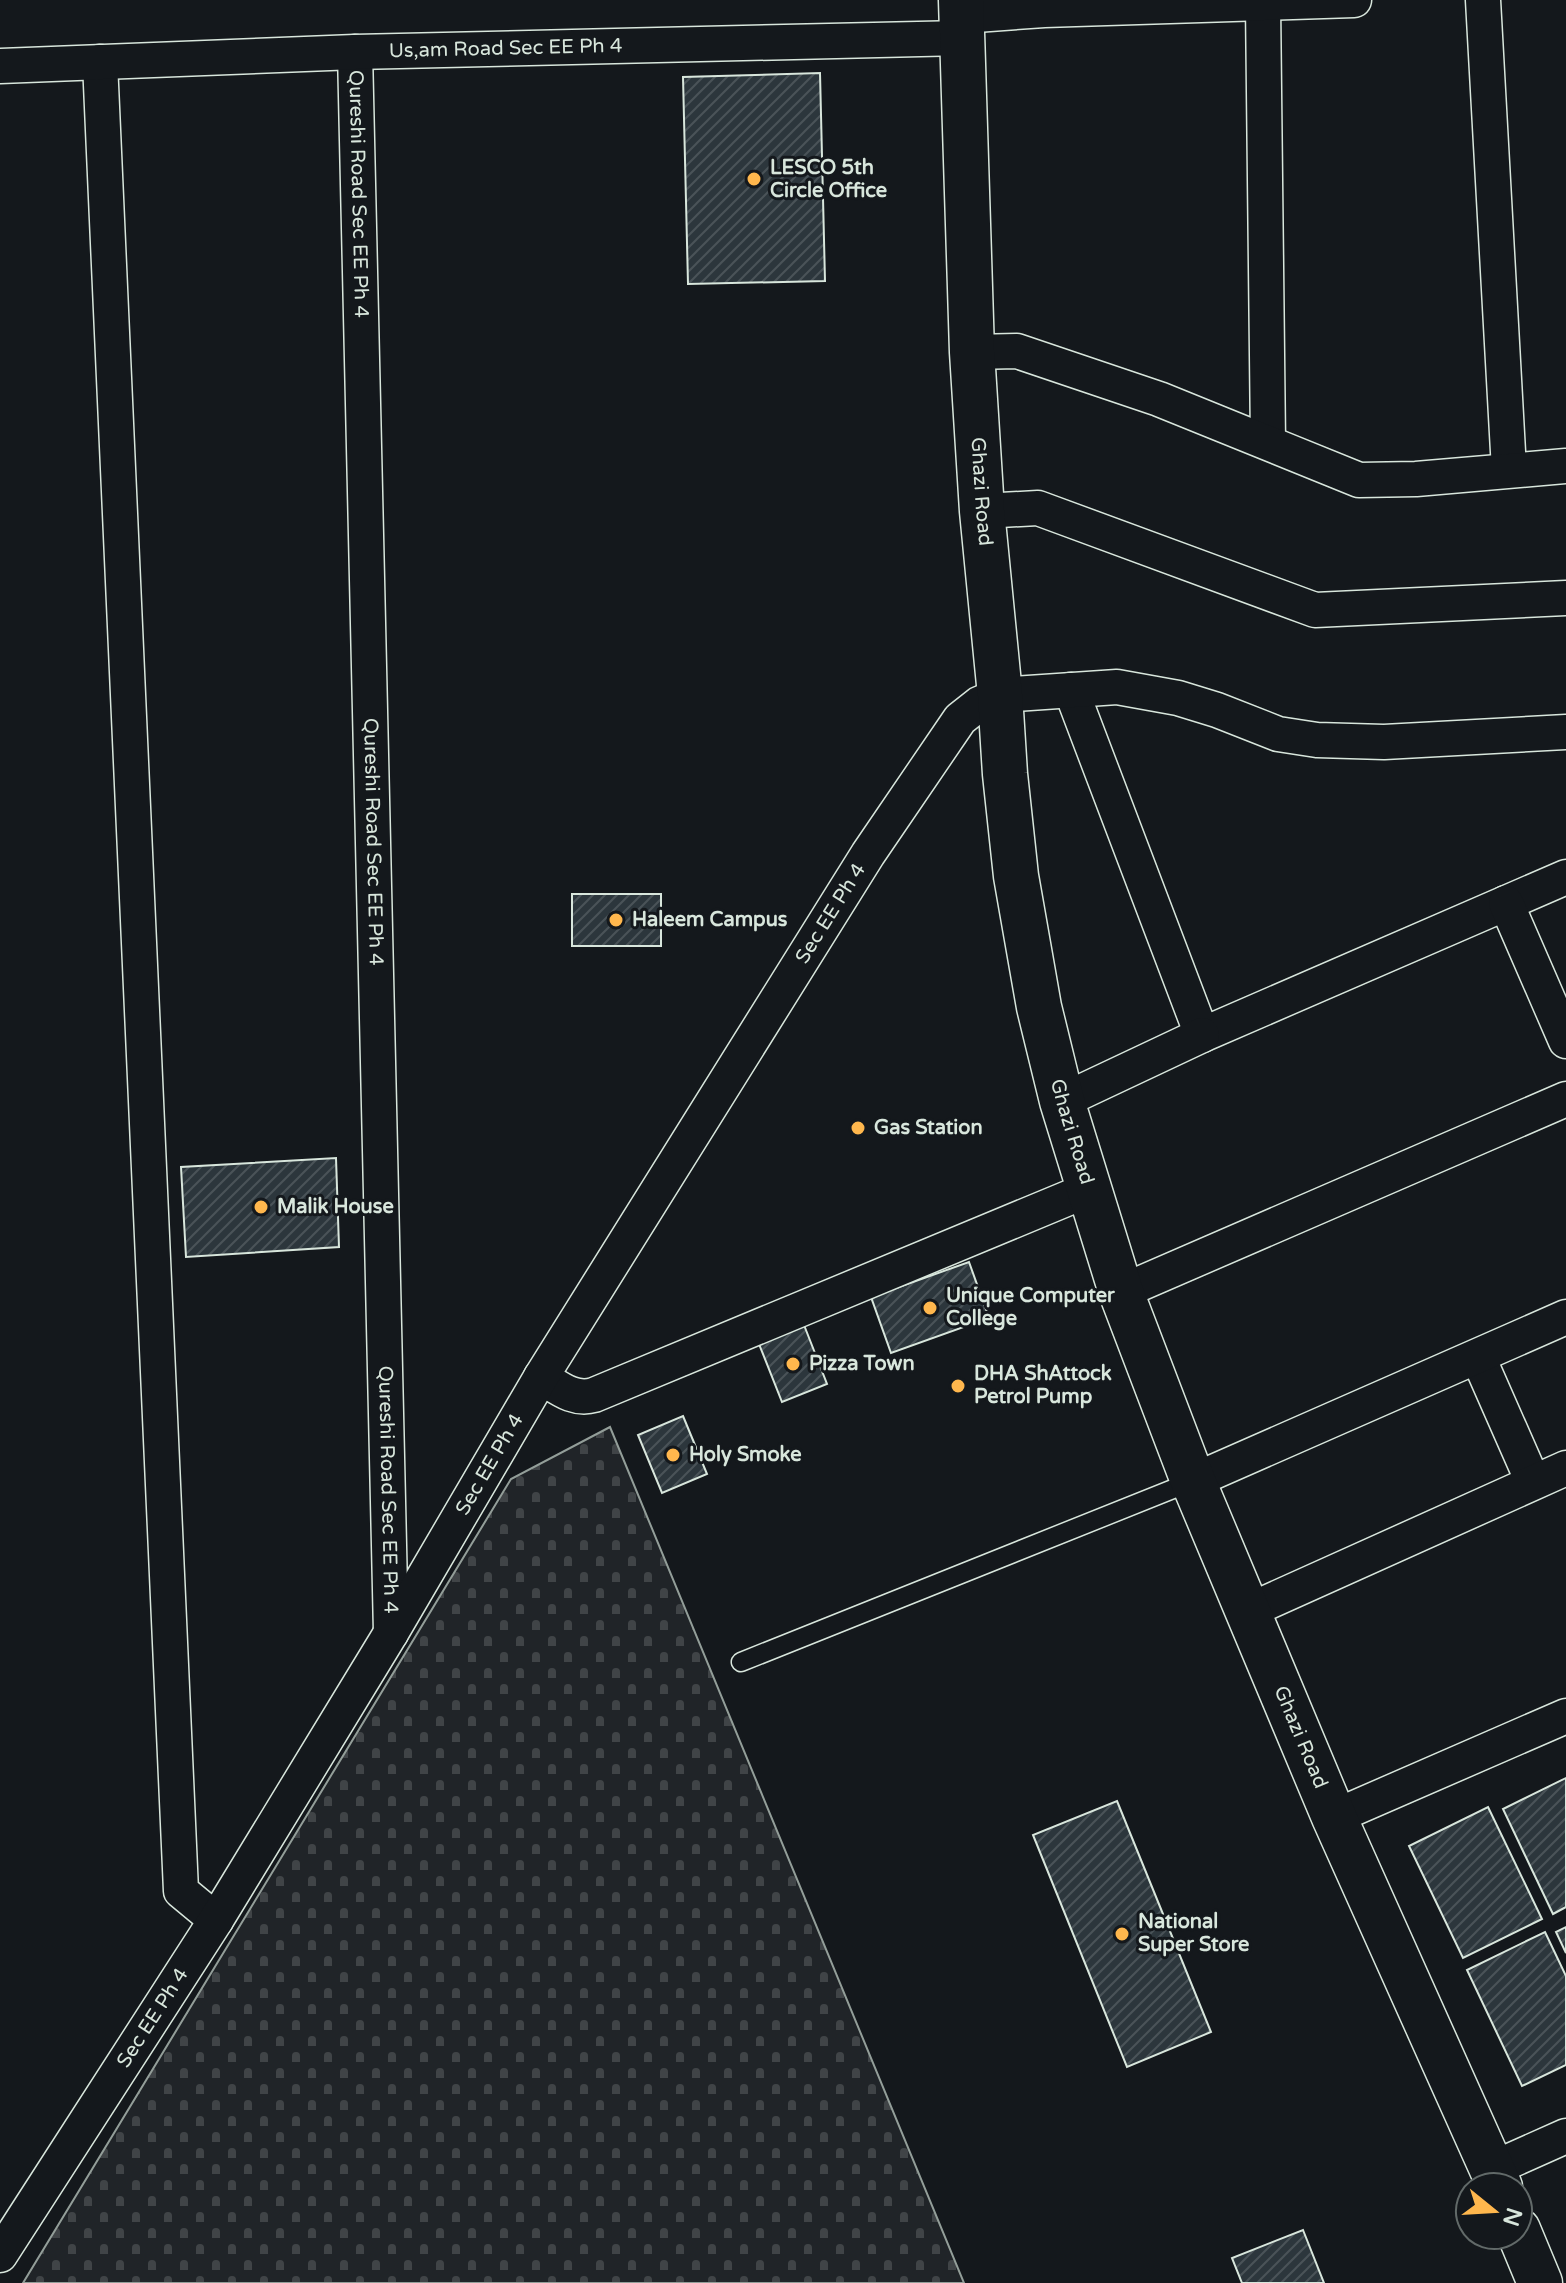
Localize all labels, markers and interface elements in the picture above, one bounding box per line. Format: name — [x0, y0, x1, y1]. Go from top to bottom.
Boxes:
street label: Us,am Road Sec EE Ph 4 — [389, 34, 623, 63]
street label: Qureshi Road Sec EE Ph 4 — [343, 70, 373, 318]
place label: LESCO 5th Circle Office — [770, 156, 887, 203]
marker: LESCO 5th Circle Office — [745, 170, 763, 188]
street label: Ghazi Road — [965, 436, 997, 547]
street label: Qureshi Road Sec EE Ph 4 — [358, 718, 388, 966]
street label: Sec EE Ph 4 — [790, 859, 871, 968]
place label: Haleem Campus — [632, 908, 788, 932]
marker: Haleem Campus — [607, 911, 625, 929]
street label: Ghazi Road — [1045, 1076, 1099, 1187]
place label: Gas Station — [874, 1116, 983, 1140]
marker: Gas Station — [849, 1119, 867, 1137]
place label: Malik House — [277, 1195, 394, 1219]
marker: Malik House — [252, 1198, 270, 1216]
place label: Unique Computer College — [946, 1284, 1115, 1331]
marker: Unique Computer College — [921, 1299, 939, 1317]
place label: Pizza Town — [809, 1352, 915, 1376]
marker: Pizza Town — [784, 1355, 802, 1373]
place label: DHA ShAttock Petrol Pump — [974, 1362, 1112, 1409]
street label: Qureshi Road Sec EE Ph 4 — [373, 1365, 403, 1614]
marker: DHA ShAttock Petrol Pump — [949, 1377, 967, 1395]
street label: Sec EE Ph 4 — [451, 1409, 529, 1520]
place label: Holy Smoke — [689, 1443, 802, 1467]
marker: Holy Smoke — [664, 1446, 682, 1464]
street label: Ghazi Road — [1268, 1682, 1333, 1792]
place label: National Super Store — [1138, 1910, 1249, 1957]
marker: National Super Store — [1113, 1925, 1131, 1943]
street label: Sec EE Ph 4 — [112, 1964, 194, 2072]
north arrow — [1454, 2171, 1534, 2251]
text: N — [1497, 2204, 1527, 2229]

